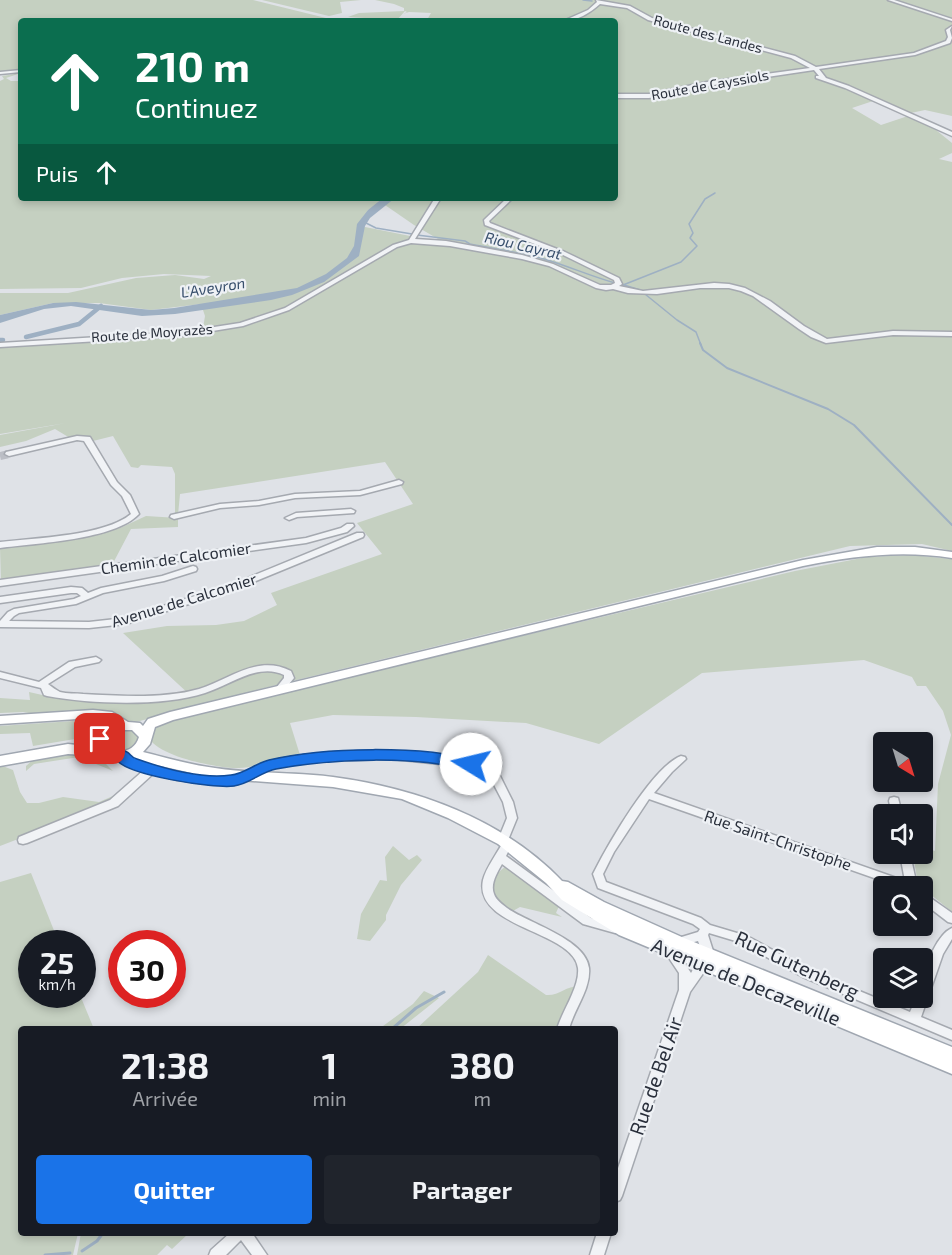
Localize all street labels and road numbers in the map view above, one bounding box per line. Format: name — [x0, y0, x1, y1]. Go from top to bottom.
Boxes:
street label: Route des Landes — [652, 11, 764, 56]
street label: Route de Cayssiols — [650, 66, 770, 103]
street label: Route de Moyrazès — [91, 320, 213, 345]
street label: Chemin de Calcomier — [100, 537, 253, 577]
street label: Avenue de Calcomier — [109, 568, 259, 631]
street label: Rue Saint-Christophe — [702, 805, 854, 874]
street label: Rue Gutenberg — [732, 925, 863, 1003]
street label: Avenue de Decazeville — [648, 932, 845, 1030]
street label: Rue de Bel Air — [624, 1013, 687, 1138]

